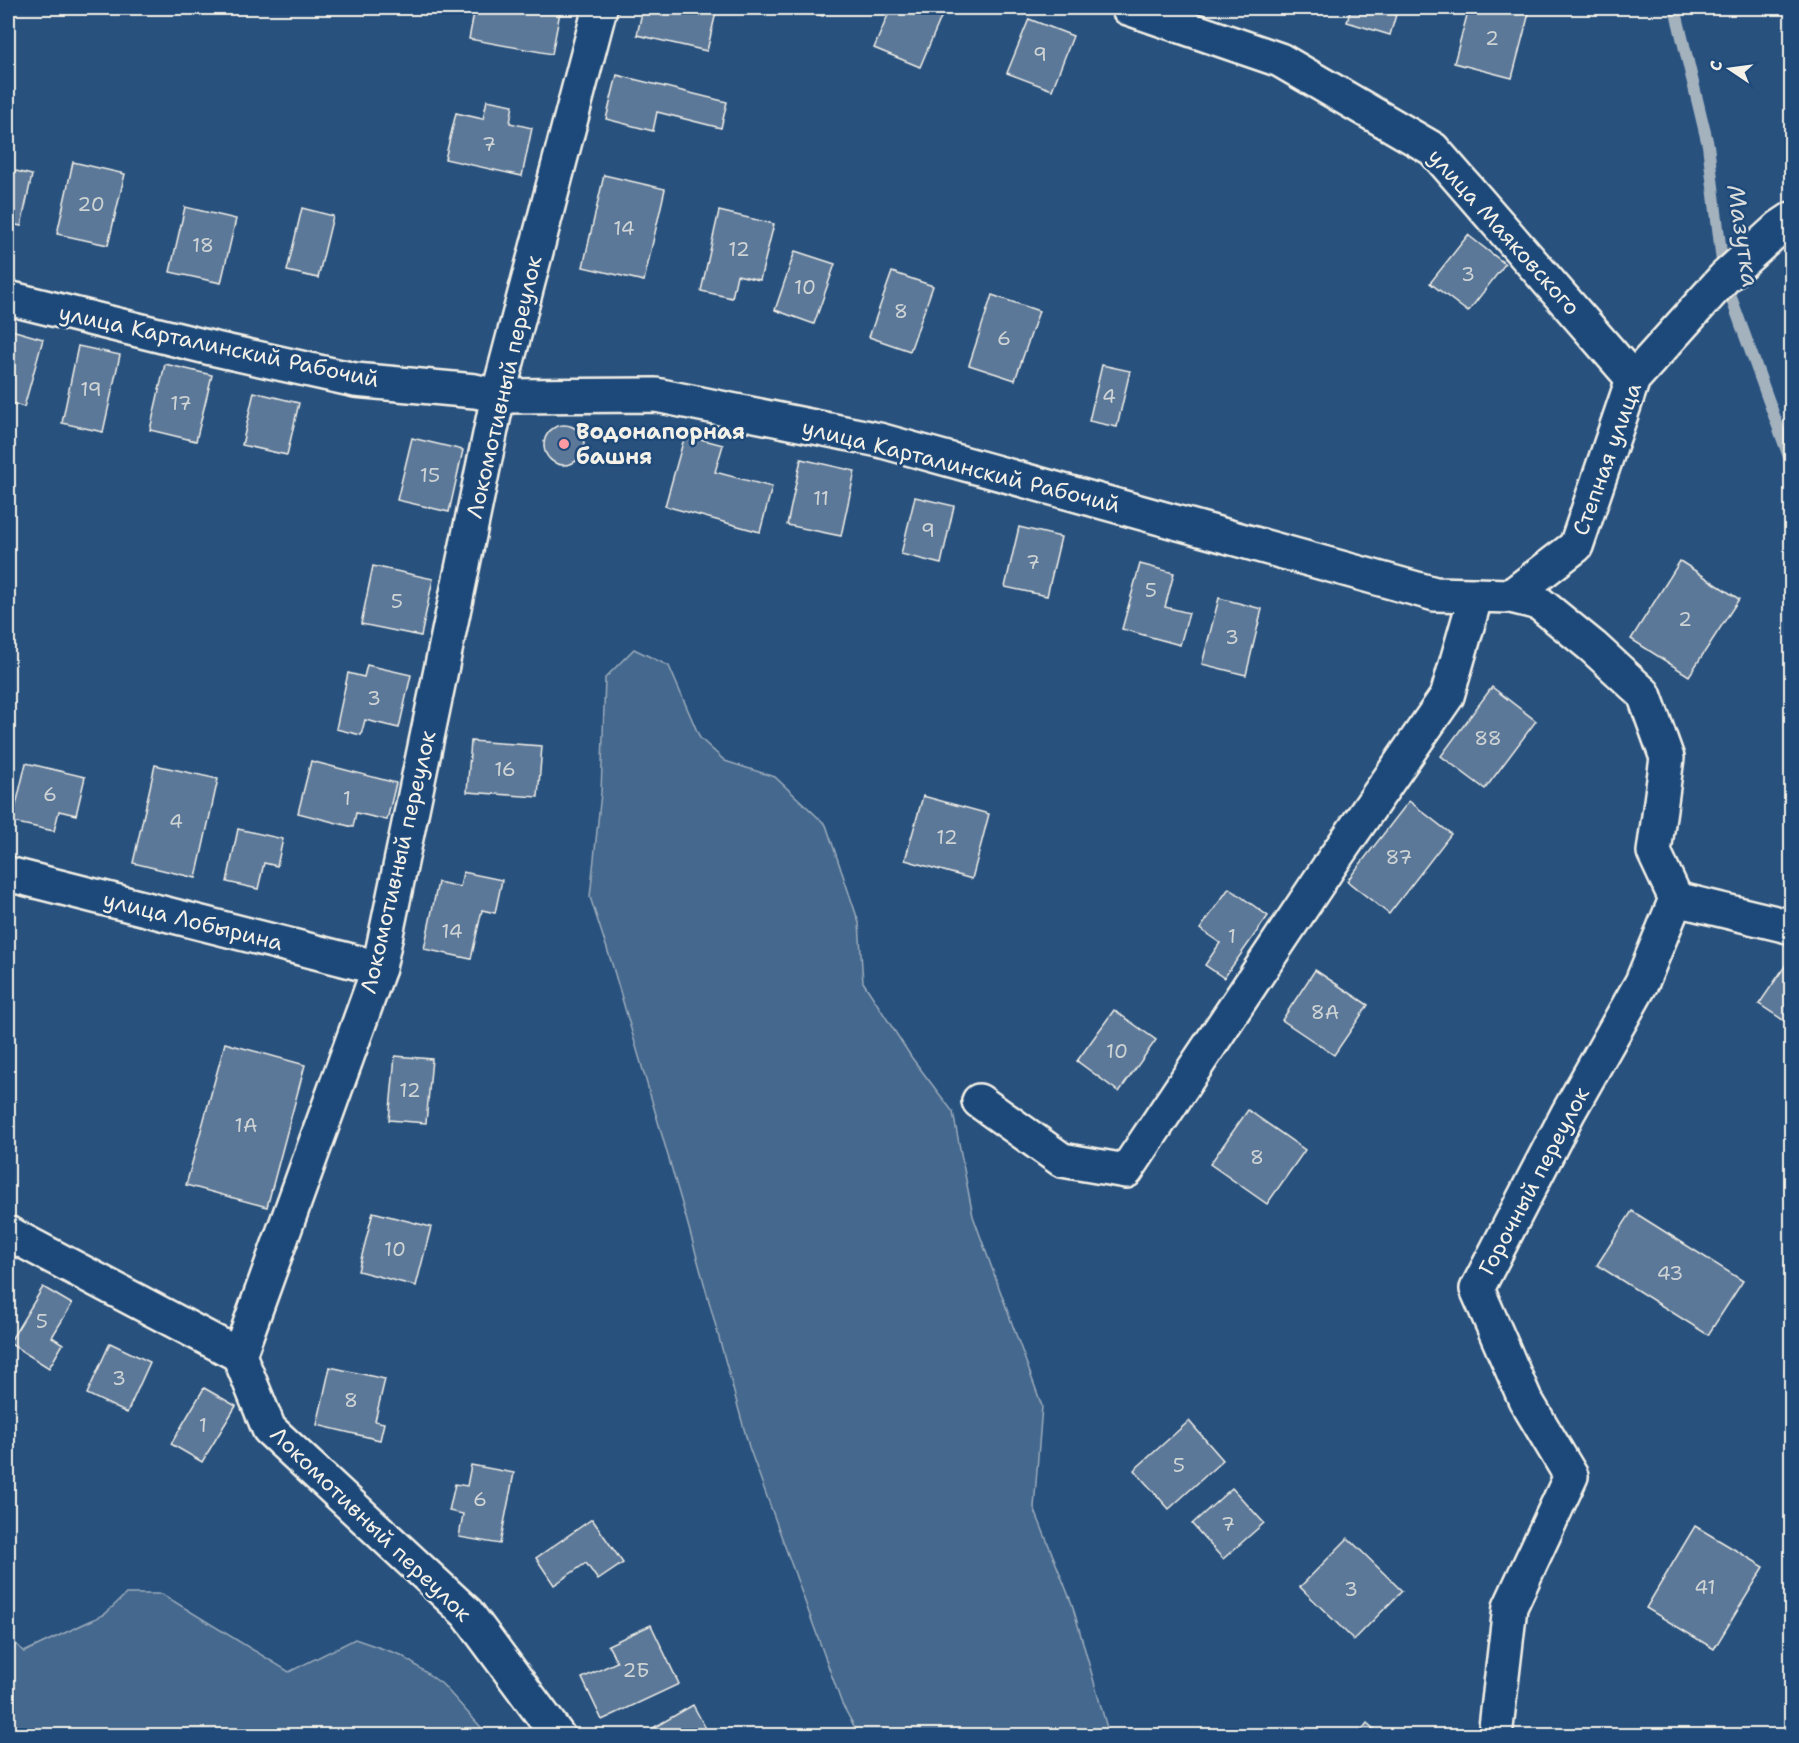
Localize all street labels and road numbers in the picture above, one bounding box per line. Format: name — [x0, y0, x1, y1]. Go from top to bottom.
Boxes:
street label: улица Маяковского — [1421, 143, 1587, 321]
street label: Локомотивный переулок — [460, 252, 548, 521]
street label: улица Карталинский Рабочий — [56, 298, 382, 394]
street label: Степная улица — [1566, 378, 1648, 539]
street label: улица Карталинский Рабочий — [799, 412, 1123, 520]
street label: Локомотивный переулок — [354, 727, 442, 996]
street label: улица Лобырина — [100, 885, 286, 957]
street label: Горочный переулок — [1472, 1081, 1596, 1280]
street label: Локомотивный переулок — [264, 1420, 478, 1628]

